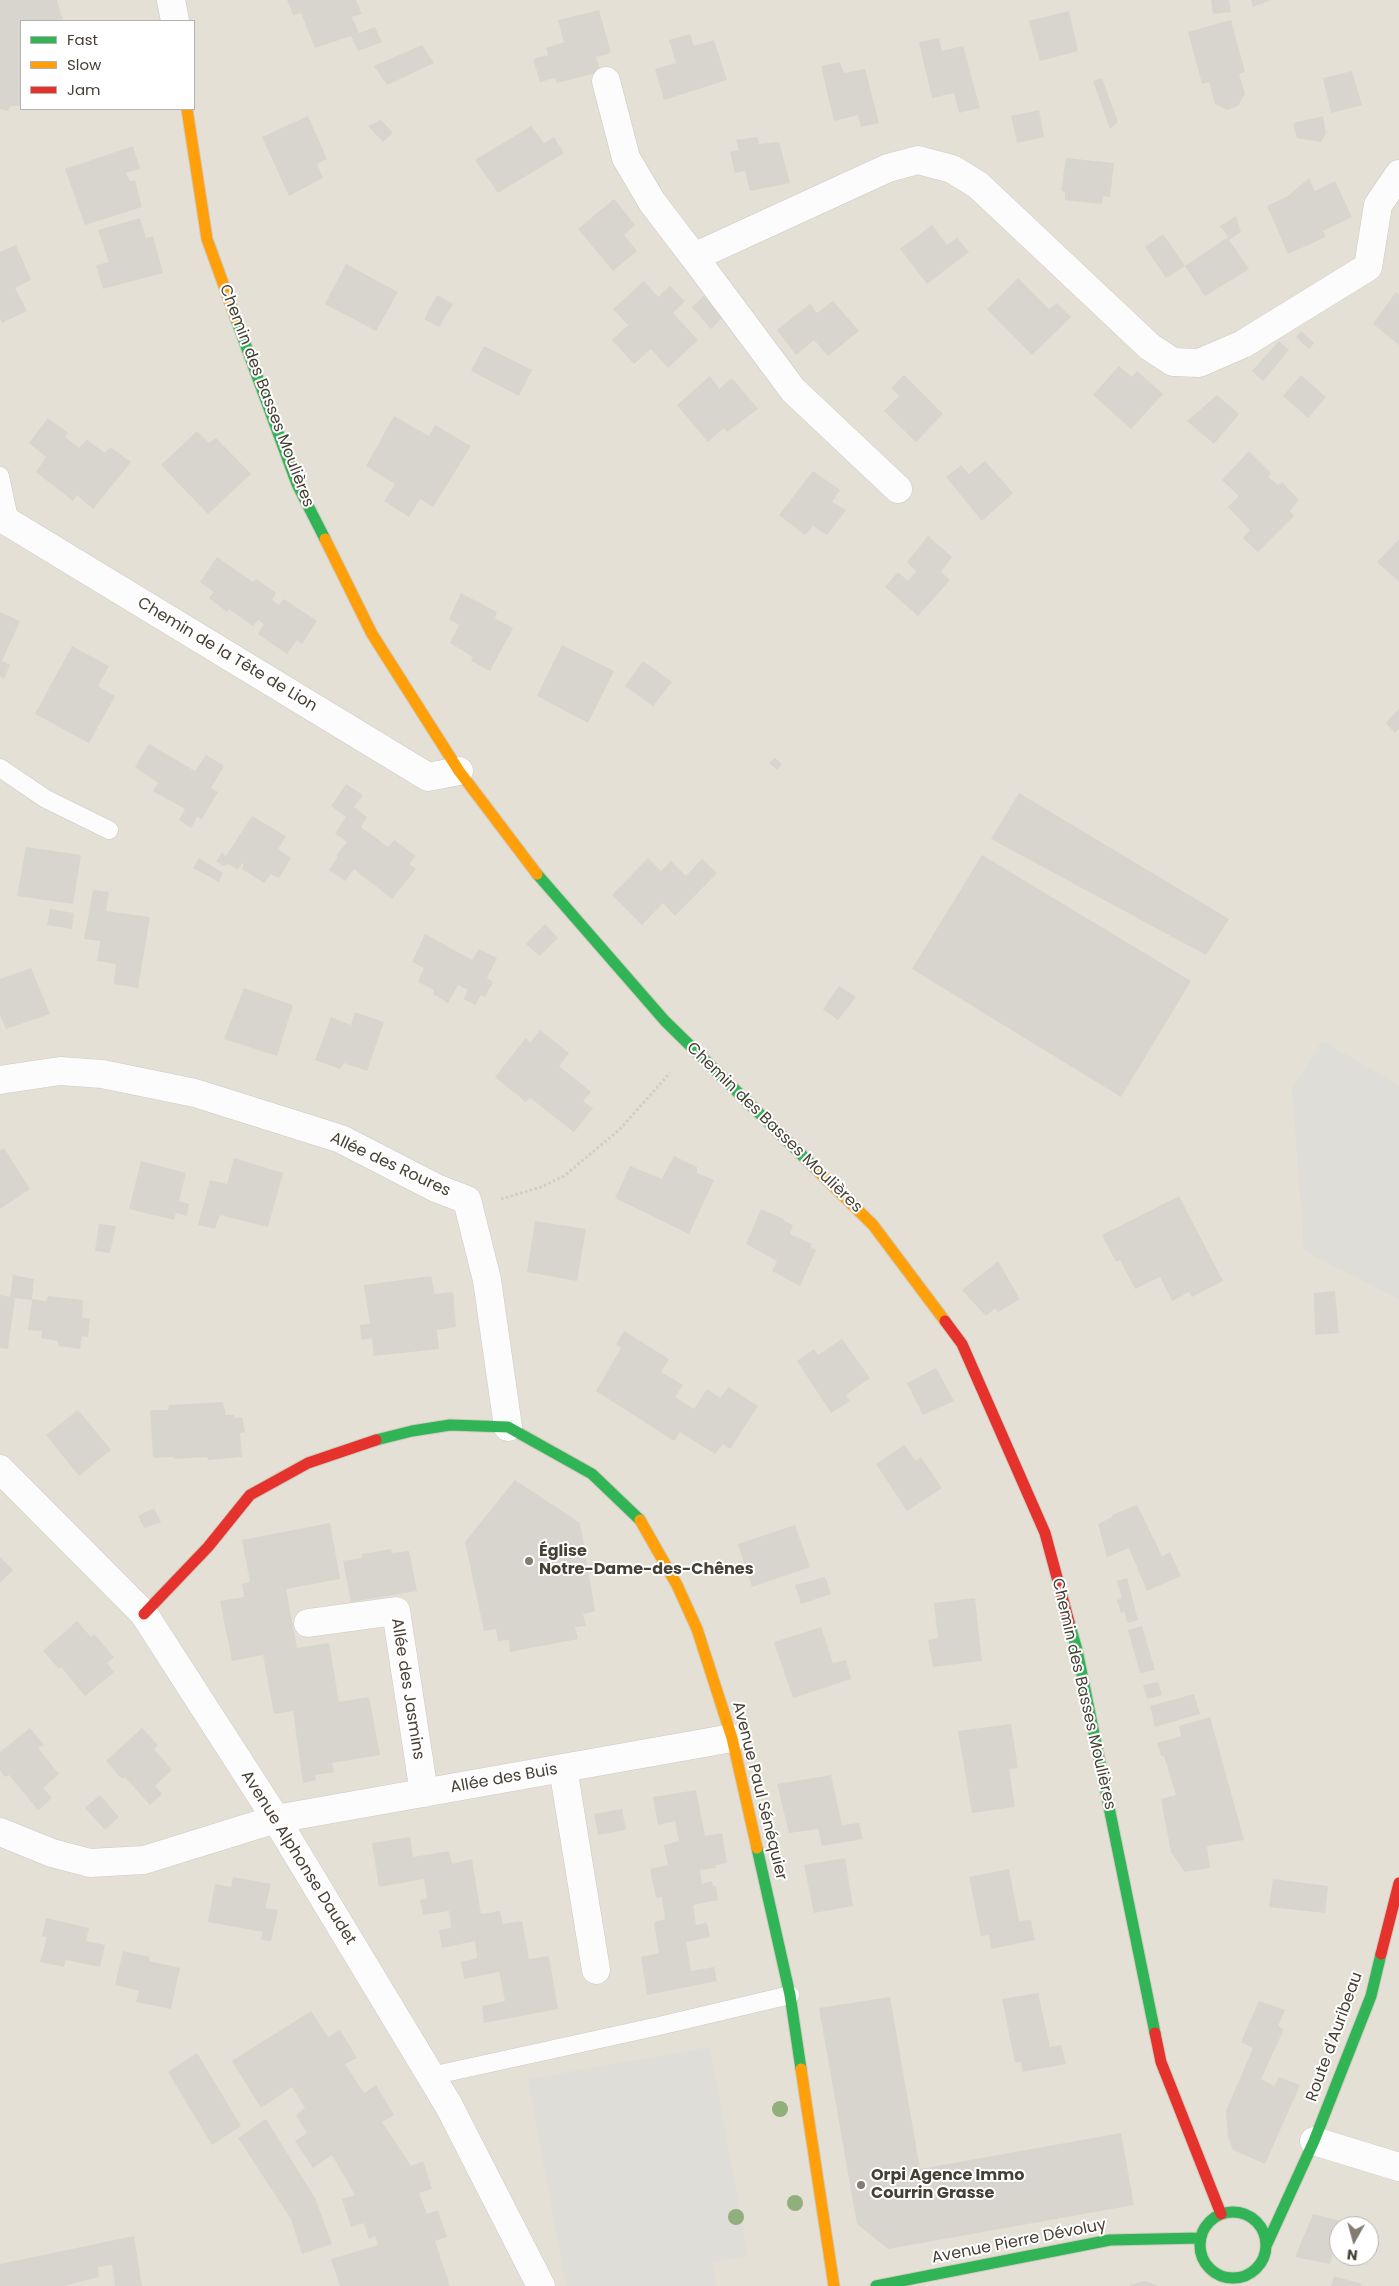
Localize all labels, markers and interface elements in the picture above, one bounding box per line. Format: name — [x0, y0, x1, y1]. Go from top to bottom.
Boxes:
legend — [20, 20, 195, 110]
text: Fast — [67, 29, 98, 50]
text: Slow — [67, 54, 101, 75]
text: Jam — [67, 79, 101, 100]
street label: Chemin des Basses Moulières — [215, 282, 317, 510]
street label: Chemin de la Tête de Lion — [134, 594, 320, 716]
street label: Chemin des Basses Moulières — [682, 1039, 866, 1217]
street label: Allée des Roures — [327, 1129, 453, 1201]
place label: Église Notre-Dame-des-Chênes — [539, 1542, 754, 1580]
marker: Église Notre-Dame-des-Chênes — [523, 1555, 535, 1567]
street label: Chemin des Basses Moulières — [1047, 1576, 1119, 1812]
street label: Allée des Jasmins — [386, 1617, 428, 1761]
street label: Avenue Paul Sénéquier — [728, 1700, 790, 1882]
street label: Allée des Buis — [449, 1760, 559, 1798]
street label: Avenue Alphonse Daudet — [236, 1767, 360, 1949]
street label: Route d'Auribeau — [1303, 1970, 1367, 2104]
place label: Orpi Agence Immo Courrin Grasse — [871, 2166, 1024, 2204]
marker: Orpi Agence Immo Courrin Grasse — [855, 2179, 867, 2191]
street label: Avenue Pierre Dévoluy — [930, 2216, 1108, 2268]
north arrow — [1329, 2216, 1379, 2266]
text: N — [1346, 2244, 1359, 2265]

